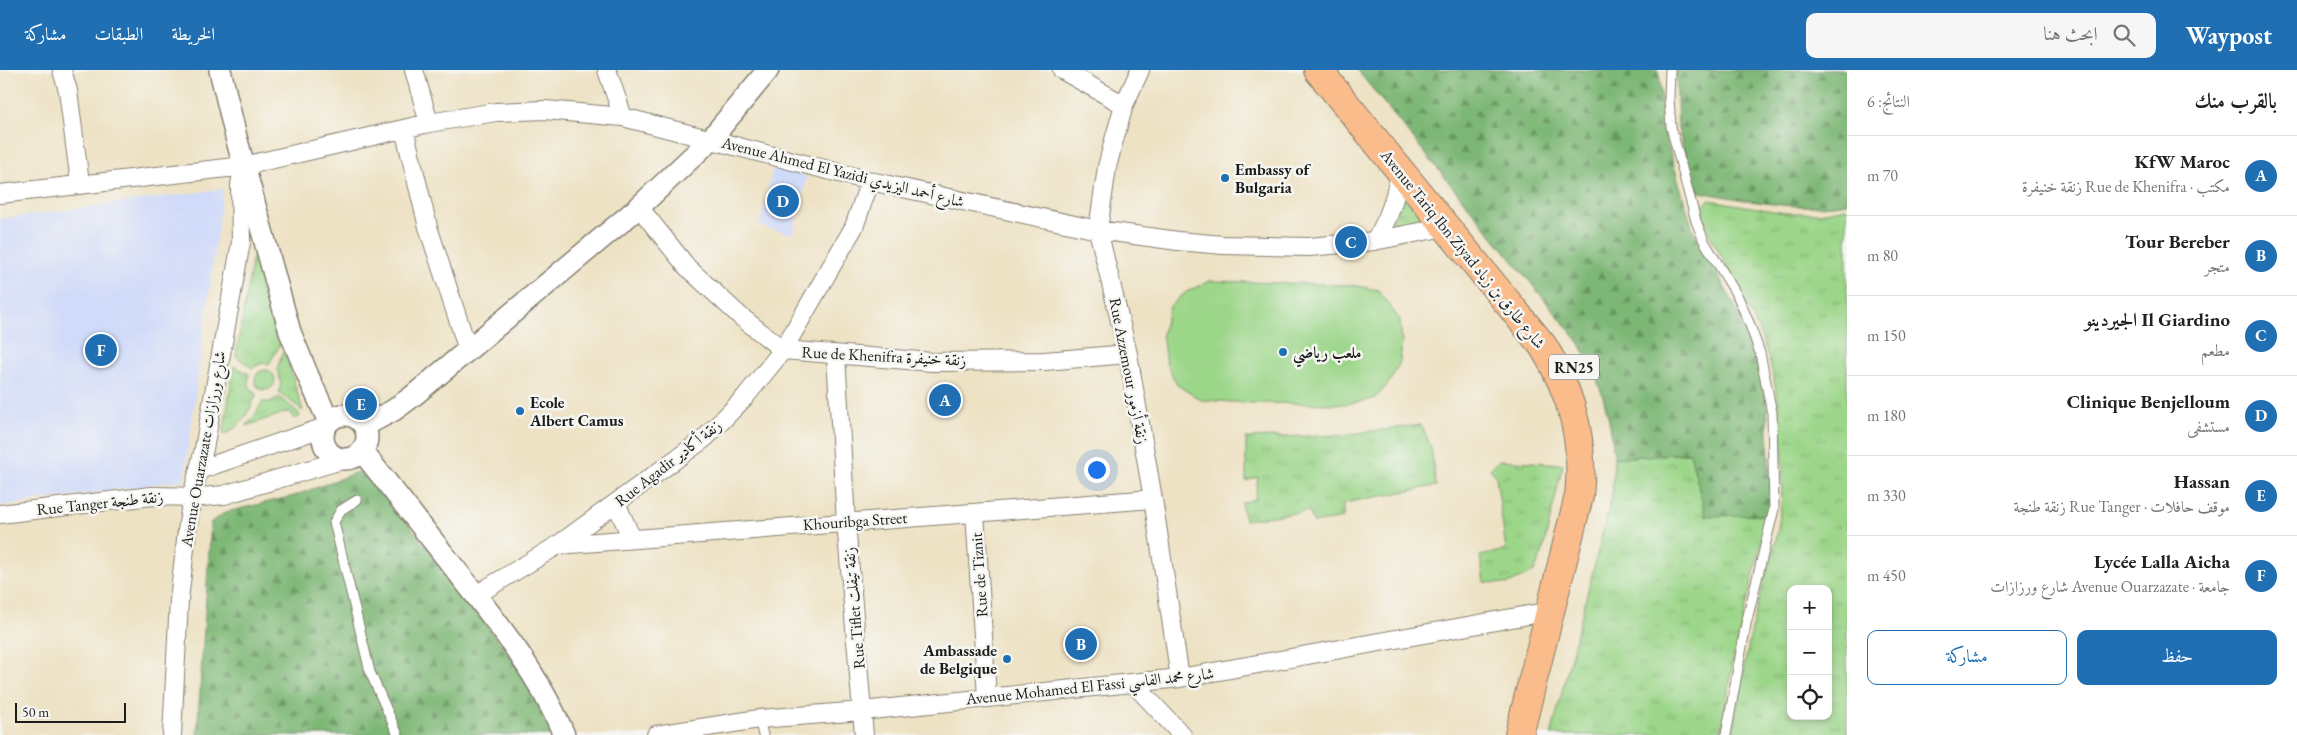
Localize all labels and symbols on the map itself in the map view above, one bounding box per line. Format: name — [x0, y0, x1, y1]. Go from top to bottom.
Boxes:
street label: Avenue Ahmed El Yazidi شارع أحمد اليزيدي — [718, 130, 967, 215]
street label: Avenue Tariq Ibn Ziyad شارع طارق بن زياد — [1373, 144, 1550, 355]
place label: Embassy of Bulgaria — [1235, 159, 1311, 198]
marker: Embassy of Bulgaria — [1219, 172, 1231, 184]
pin: D — [767, 182, 799, 220]
pin: C — [1335, 223, 1367, 261]
street label: Rue Azzemour زنقة أزمور — [1105, 296, 1154, 446]
pin: F — [85, 331, 117, 369]
street label: Rue de Khenifra زنقة خنيفرة — [801, 341, 967, 371]
place label: ملعب رياضي — [1293, 342, 1361, 368]
marker: ملعب رياضي — [1277, 346, 1289, 358]
street label: Avenue Ouarzazate شارع ورزازات — [175, 349, 234, 550]
road number: RN25 — [1549, 354, 1599, 380]
pin: A — [929, 381, 961, 419]
pin: E — [345, 385, 377, 423]
place label: Ecole Albert Camus — [529, 392, 624, 431]
marker: Ecole Albert Camus — [514, 405, 526, 417]
street label: Rue Agadir زنقة أكادير — [610, 414, 726, 511]
your location — [1084, 457, 1110, 483]
street label: Rue Tanger زنقة طنجة — [36, 486, 164, 520]
street label: Khouribga Street — [802, 507, 908, 535]
street label: Rue de Tiznit — [966, 532, 992, 618]
street label: Rue Tiflet زنقة تيفلت — [838, 546, 870, 670]
pin: B — [1065, 625, 1097, 663]
place label: Ambassade de Belgique — [920, 640, 997, 679]
marker: Ambassade de Belgique — [1001, 653, 1013, 665]
street label: Avenue Mohamed El Fassi شارع محمد الفاسي — [964, 663, 1216, 715]
scale bar — [15, 700, 126, 723]

